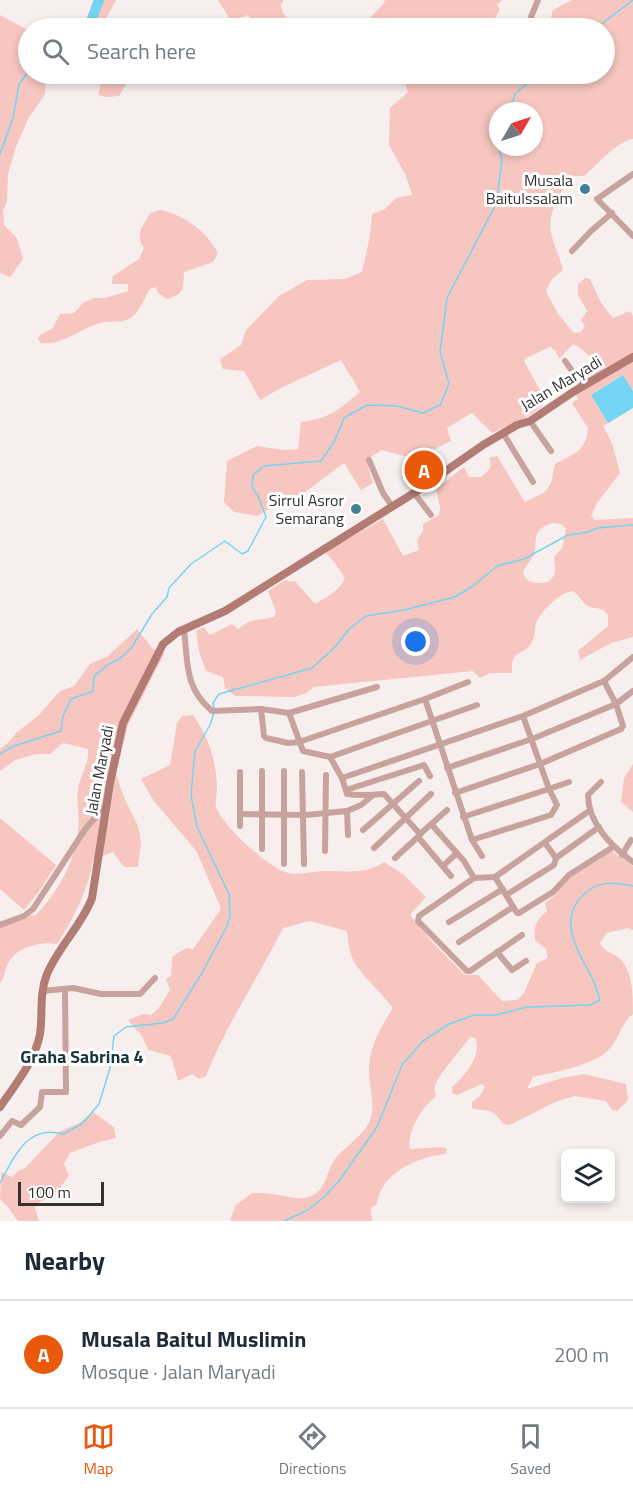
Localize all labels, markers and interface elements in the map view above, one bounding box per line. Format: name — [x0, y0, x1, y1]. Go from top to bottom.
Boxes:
search box — [18, 18, 615, 84]
text: Search here — [87, 34, 196, 68]
icon: search — [39, 35, 72, 68]
north arrow — [489, 102, 543, 156]
place label: Musala Baitulssalam — [486, 168, 573, 210]
marker: Musala Baitulssalam — [578, 182, 592, 196]
street label: Jalan Maryadi — [516, 349, 606, 417]
pin: A — [404, 448, 444, 492]
place label: Sirrul Asror Semarang — [269, 488, 344, 530]
marker: Sirrul Asror Semarang — [349, 502, 363, 516]
your location — [401, 627, 430, 656]
street label: Jalan Maryadi — [79, 723, 119, 817]
district label: Graha Sabrina 4 — [20, 1043, 144, 1070]
map controls — [561, 1149, 615, 1203]
button: layers — [561, 1149, 615, 1203]
scale bar — [18, 1179, 104, 1206]
text: 100 m — [27, 1180, 71, 1204]
text: Nearby — [24, 1241, 105, 1280]
text: Musala Baitul Muslimin — [81, 1322, 306, 1356]
text: A — [37, 1339, 50, 1370]
text: 200 m — [554, 1339, 609, 1370]
text: Mosque · Jalan Maryadi — [81, 1356, 276, 1387]
tab: Map — [82, 1420, 115, 1480]
tab: Directions — [279, 1420, 347, 1480]
tab: Saved — [510, 1420, 551, 1480]

